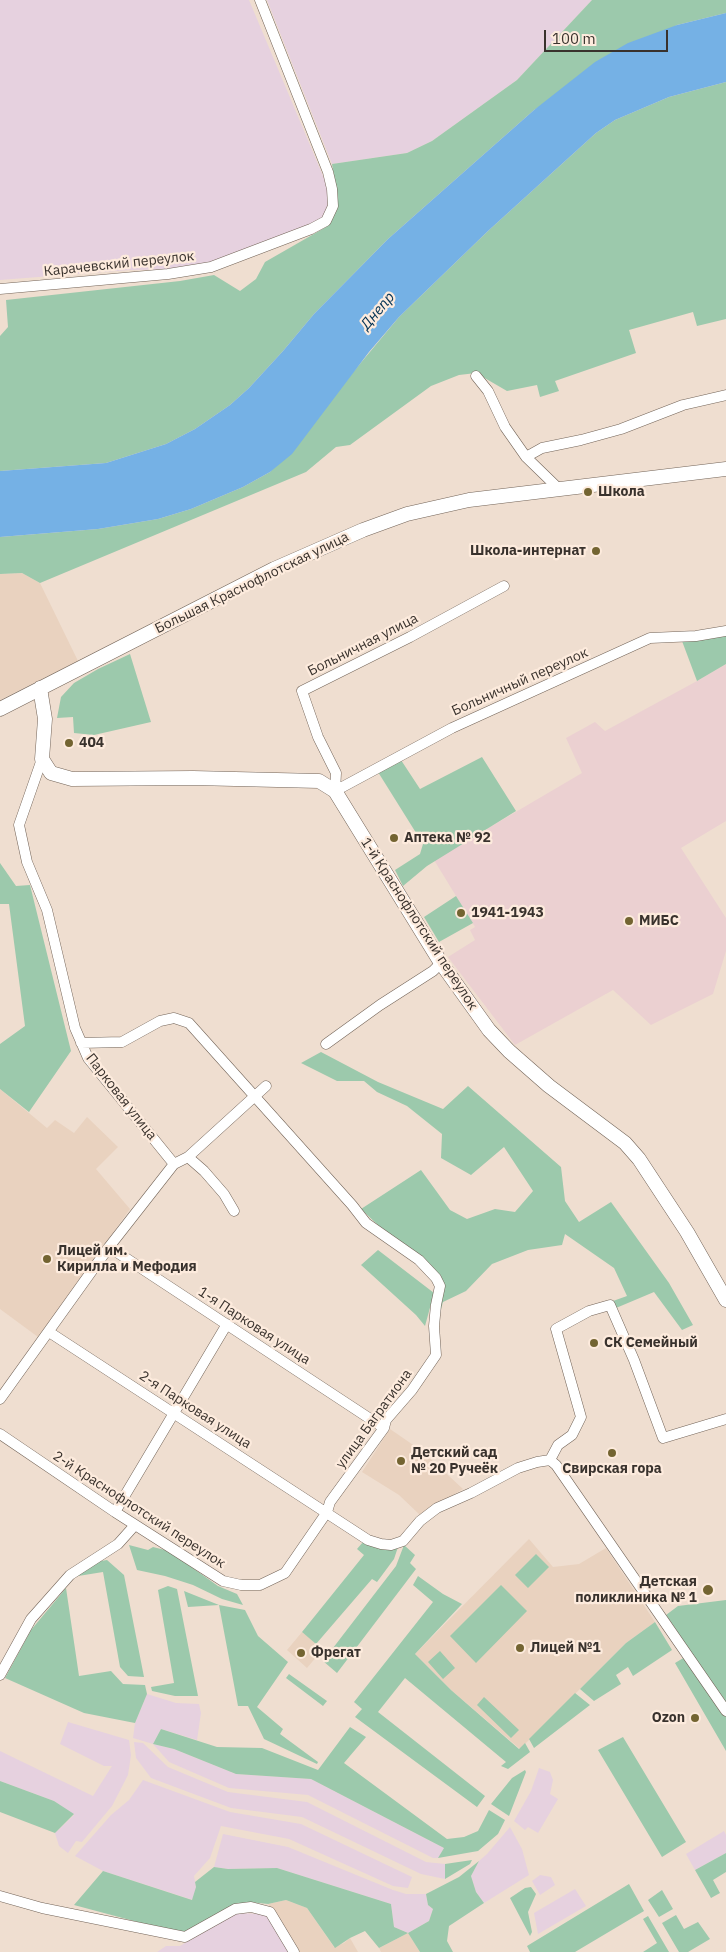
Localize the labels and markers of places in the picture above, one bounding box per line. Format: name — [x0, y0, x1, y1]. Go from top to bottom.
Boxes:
place label: Школа — [598, 484, 645, 500]
marker: Школа — [582, 486, 594, 498]
place label: Школа-интернат — [470, 543, 586, 559]
marker: Школа-интернат — [590, 545, 602, 557]
place label: 404 — [79, 735, 104, 751]
marker: 404 — [63, 737, 75, 749]
place label: Аптека № 92 — [404, 830, 491, 846]
marker: Аптека № 92 — [388, 832, 400, 844]
place label: 1941-1943 — [471, 905, 544, 921]
marker: 1941-1943 — [455, 907, 467, 919]
place label: МИБС — [639, 913, 679, 929]
marker: МИБС — [623, 915, 635, 927]
place label: Лицей им. Кирилла и Мефодия — [57, 1243, 197, 1276]
marker: Лицей им. Кирилла и Мефодия — [41, 1253, 53, 1265]
place label: СК Семейный — [604, 1335, 698, 1351]
marker: СК Семейный — [588, 1337, 600, 1349]
place label: Детский сад № 20 Ручеёк — [411, 1445, 498, 1478]
marker: Свирская гора — [606, 1447, 618, 1459]
marker: Детский сад № 20 Ручеёк — [395, 1455, 407, 1467]
place label: Свирская гора — [562, 1461, 662, 1477]
place label: Детская поликлиника № 1 — [575, 1574, 697, 1606]
marker: Детская поликлиника № 1 — [701, 1583, 715, 1597]
place label: Лицей №1 — [530, 1640, 601, 1656]
marker: Лицей №1 — [514, 1642, 526, 1654]
place label: Фрегат — [311, 1645, 361, 1661]
marker: Фрегат — [295, 1647, 307, 1659]
place label: Ozon — [652, 1710, 685, 1726]
marker: Ozon — [689, 1712, 701, 1724]

